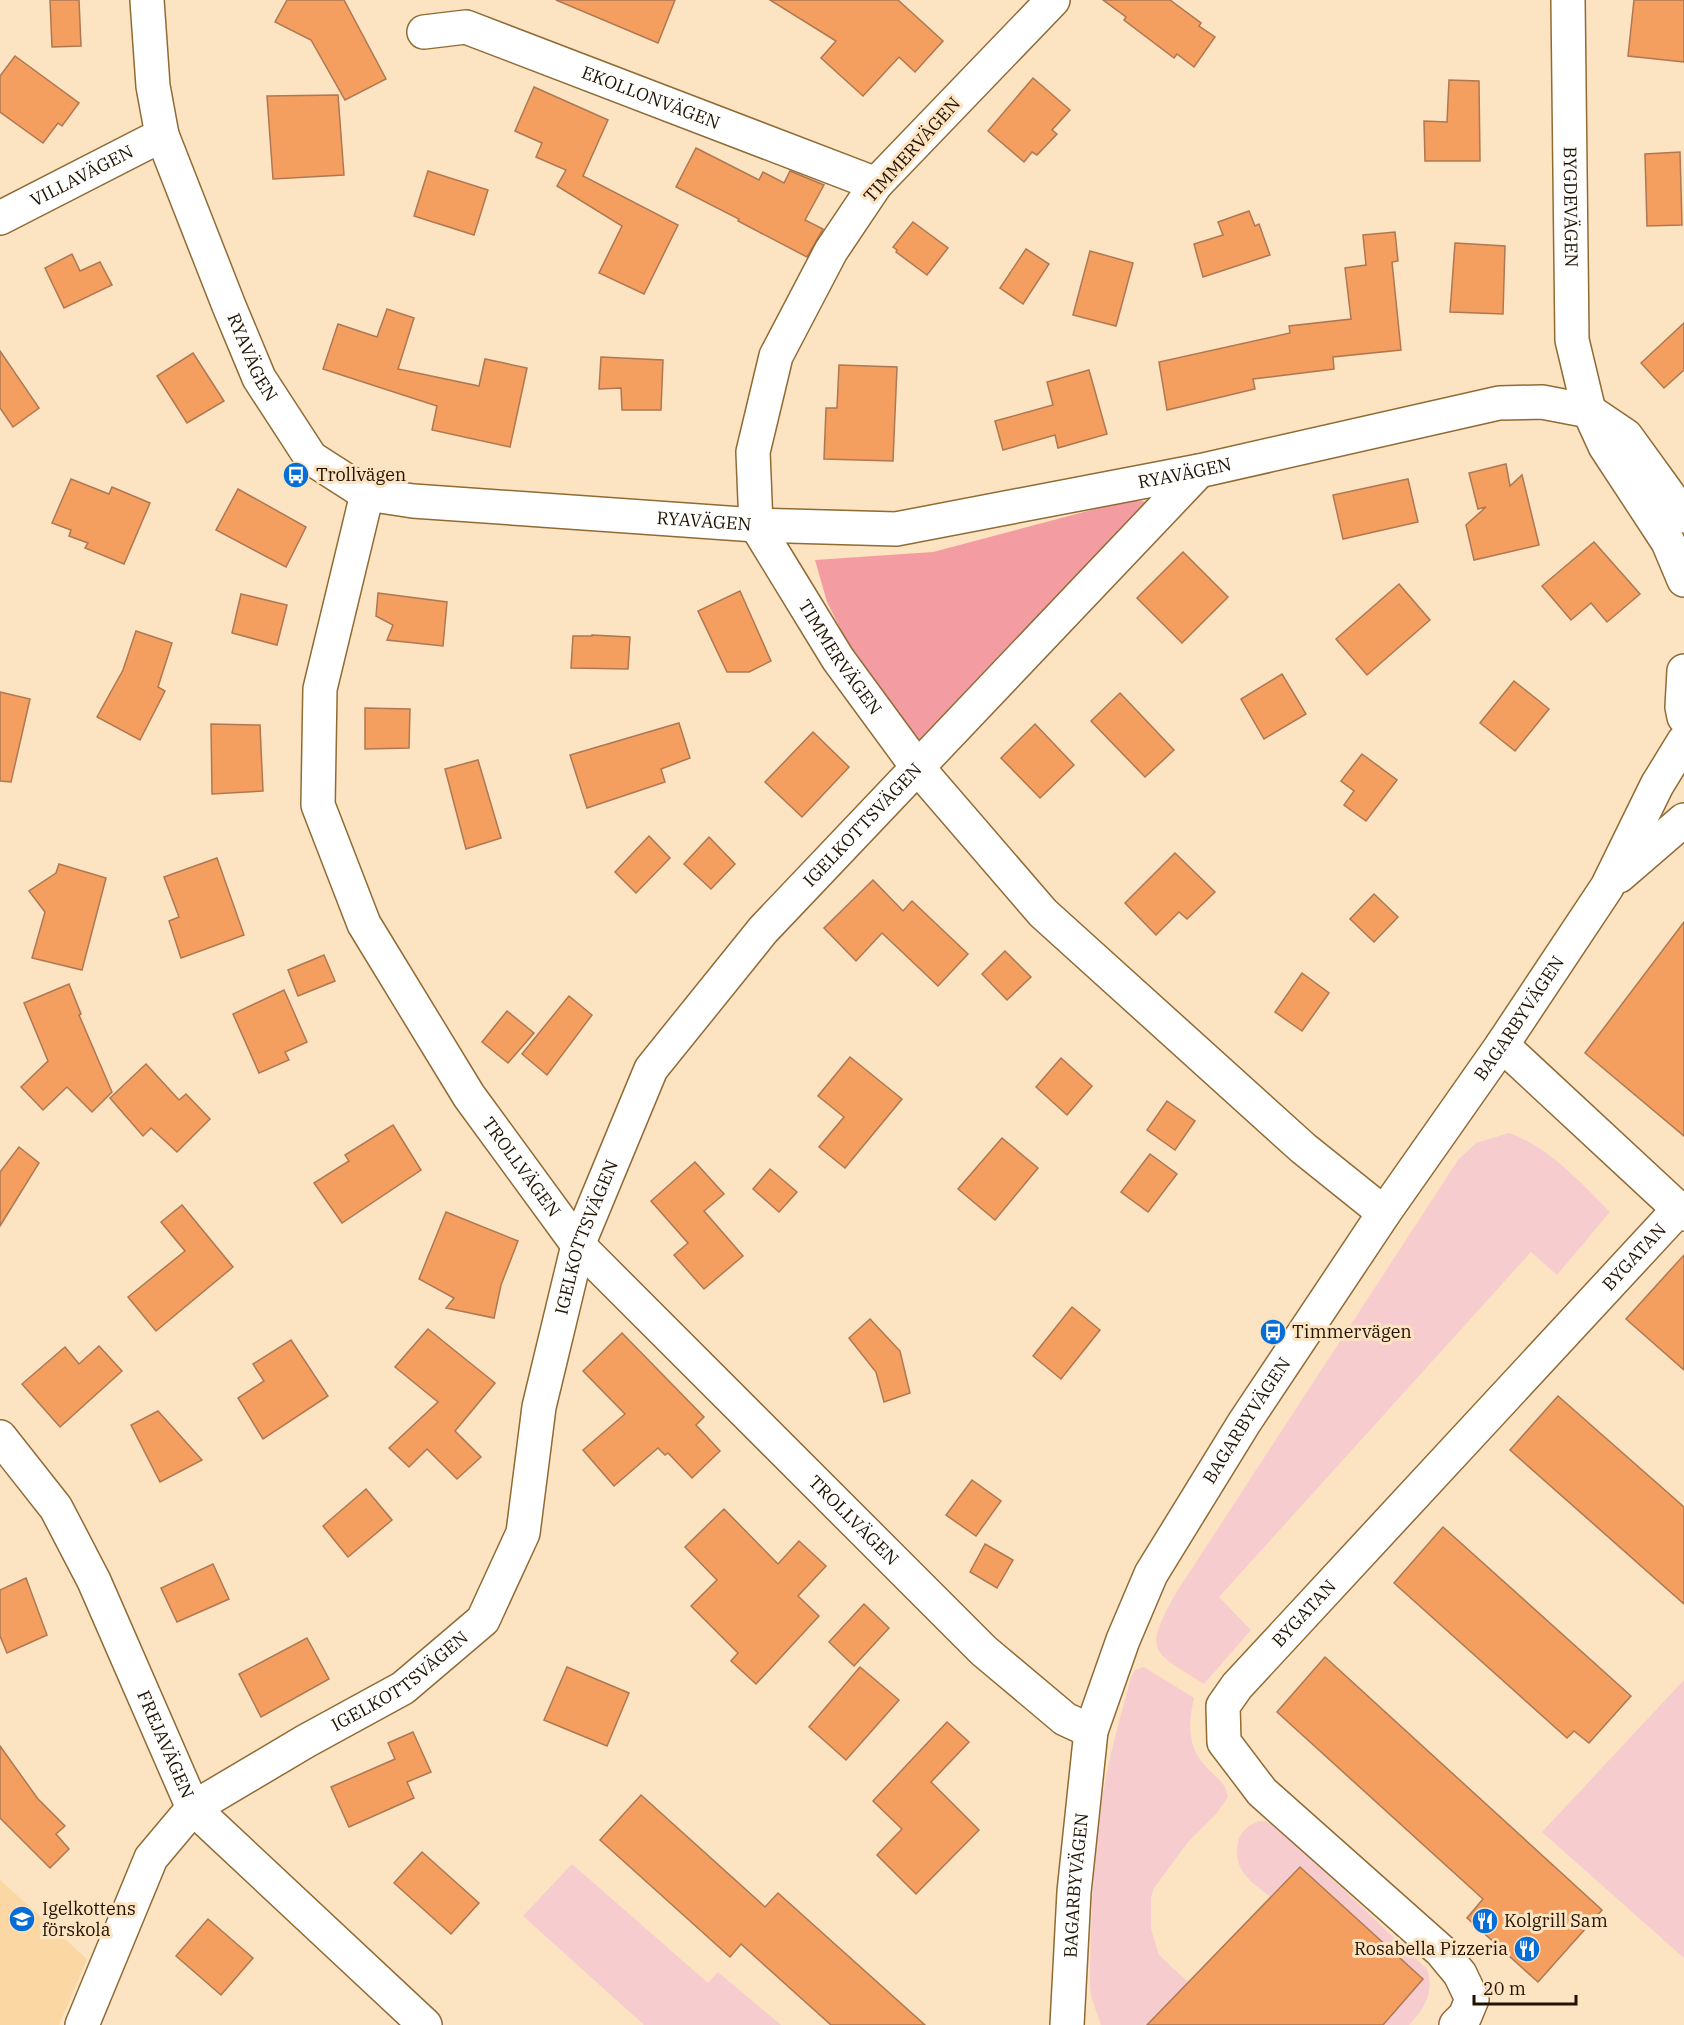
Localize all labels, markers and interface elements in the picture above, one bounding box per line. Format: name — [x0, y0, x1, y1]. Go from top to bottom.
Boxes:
street label: EKOLLONVÄGEN — [578, 60, 723, 134]
street label: TIMMERVÄGEN — [858, 92, 965, 207]
street label: VILLAVÄGEN — [26, 140, 137, 212]
street label: BYGDEVÄGEN — [1559, 146, 1583, 268]
street label: RYAVÄGEN — [222, 310, 283, 406]
street label: RYAVÄGEN — [1136, 452, 1233, 493]
bus stop icon: Trollvägen — [281, 460, 311, 490]
place label: Trollvägen — [316, 463, 406, 486]
street label: RYAVÄGEN — [656, 506, 752, 536]
street label: TIMMERVÄGEN — [793, 595, 887, 719]
street label: IGELKOTTSVÄGEN — [798, 758, 926, 892]
street label: BAGARBYVÄGEN — [1469, 951, 1569, 1085]
street label: TROLLVÄGEN — [477, 1112, 566, 1221]
street label: IGELKOTTSVÄGEN — [550, 1156, 623, 1317]
street label: BYGATAN — [1597, 1218, 1671, 1295]
bus stop icon: Timmervägen — [1258, 1317, 1288, 1347]
place label: Timmervägen — [1292, 1320, 1412, 1343]
street label: BAGARBYVÄGEN — [1197, 1353, 1295, 1488]
street label: TROLLVÄGEN — [804, 1470, 904, 1570]
street label: BYGATAN — [1267, 1575, 1341, 1652]
street label: IGELKOTTSVÄGEN — [327, 1626, 473, 1736]
street label: FREJAVÄGEN — [132, 1687, 199, 1802]
street label: BAGARBYVÄGEN — [1059, 1812, 1093, 1958]
place label: Igelkottens förskola — [42, 1897, 136, 1941]
school or university icon: Igelkottens förskola — [7, 1904, 37, 1934]
restaurant icon: Kolgrill Sam — [1470, 1906, 1500, 1936]
place label: Kolgrill Sam — [1504, 1909, 1608, 1932]
restaurant icon: Rosabella Pizzeria — [1512, 1934, 1542, 1964]
place label: Rosabella Pizzeria — [1354, 1937, 1508, 1960]
scale bar — [1474, 1968, 1576, 2006]
text: 20 m — [1483, 1977, 1526, 2000]

